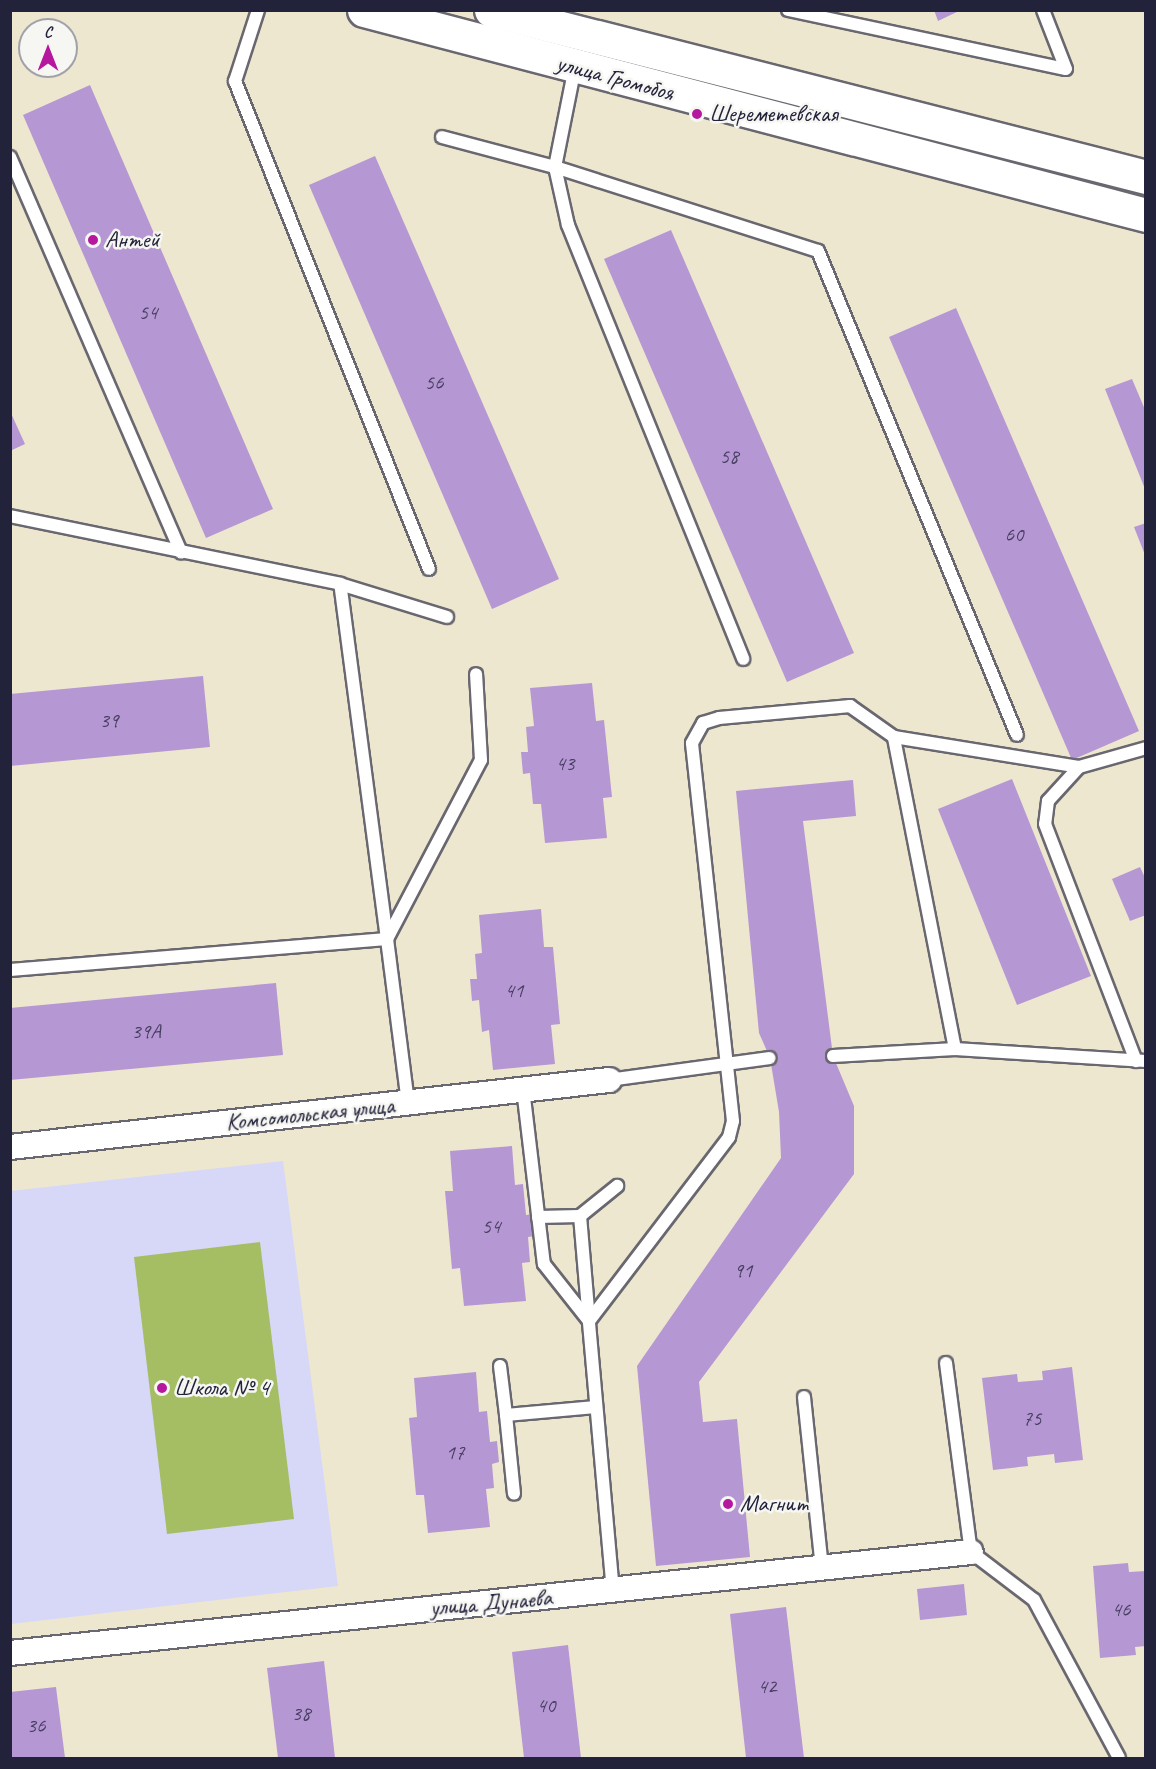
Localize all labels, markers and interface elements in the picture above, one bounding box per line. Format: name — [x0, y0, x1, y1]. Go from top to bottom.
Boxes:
north arrow — [18, 18, 78, 78]
text: С — [44, 22, 52, 42]
street label: улица Громобоя — [552, 48, 678, 108]
place label: Шереметевская — [709, 100, 838, 128]
marker: Шереметевская — [690, 107, 704, 121]
place label: Антей — [105, 226, 159, 254]
marker: Антей — [86, 233, 100, 247]
house number: 54 — [139, 299, 157, 325]
house number: 56 — [425, 369, 443, 395]
house number: 58 — [720, 443, 738, 469]
house number: 60 — [1005, 521, 1023, 547]
house number: 39 — [100, 707, 118, 733]
house number: 43 — [556, 750, 574, 776]
house number: 41 — [505, 977, 523, 1003]
house number: 39А — [131, 1018, 161, 1044]
street label: Комсомольская улица — [223, 1091, 397, 1137]
house number: 54 — [482, 1213, 500, 1239]
house number: 91 — [734, 1257, 752, 1283]
place label: Школа № 4 — [174, 1374, 269, 1402]
marker: Школа № 4 — [155, 1381, 169, 1395]
house number: 75 — [1023, 1405, 1041, 1431]
house number: 17 — [446, 1439, 464, 1465]
place label: Магнит — [740, 1490, 808, 1518]
marker: Магнит — [721, 1497, 735, 1511]
street label: улица Дунаева — [429, 1583, 553, 1623]
house number: 46 — [1112, 1596, 1130, 1622]
house number: 42 — [758, 1673, 776, 1699]
house number: 40 — [537, 1692, 555, 1718]
house number: 38 — [292, 1700, 310, 1726]
house number: 36 — [27, 1712, 45, 1738]

